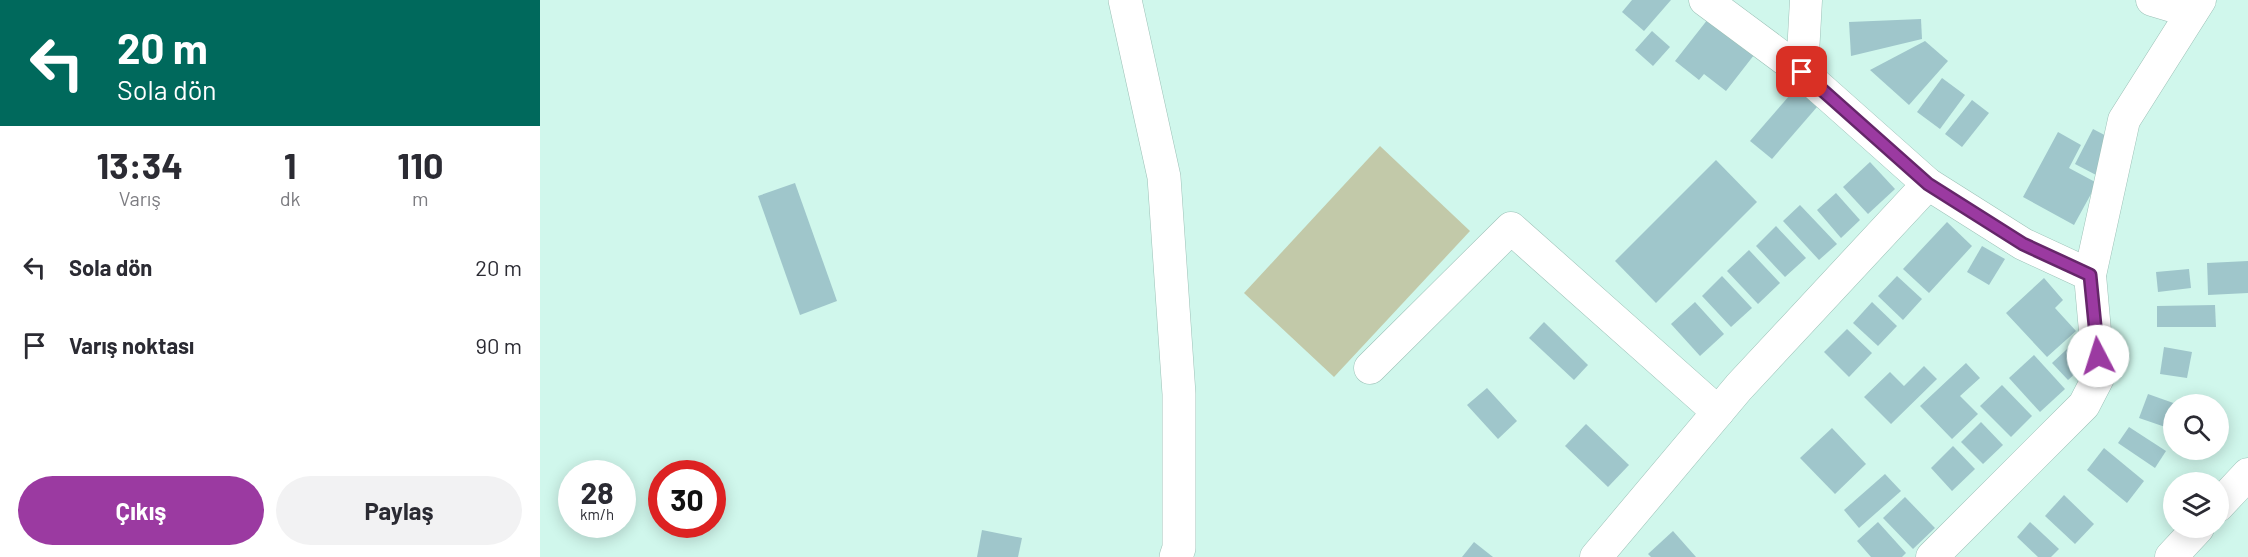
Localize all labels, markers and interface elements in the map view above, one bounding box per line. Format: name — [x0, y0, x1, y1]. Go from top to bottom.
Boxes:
text: 20 m — [117, 22, 208, 72]
icon: left — [18, 24, 96, 102]
pin — [1776, 46, 1827, 97]
icon: arrive — [1785, 55, 1818, 88]
text: Sola dön — [117, 73, 217, 105]
text: 13:34 — [97, 143, 183, 186]
text: 1 — [284, 143, 296, 186]
text: 110 — [397, 143, 443, 186]
text: Varış — [119, 186, 161, 210]
text: dk — [280, 186, 301, 210]
text: m — [412, 186, 429, 210]
icon: left — [18, 251, 51, 284]
text: Sola dön — [69, 254, 152, 280]
text: 20 m — [475, 254, 522, 280]
position arrow — [2066, 324, 2130, 388]
icon: arrive — [18, 329, 51, 362]
text: Varış noktası — [69, 332, 194, 358]
text: 90 m — [476, 332, 522, 358]
map controls — [2163, 394, 2229, 538]
button: search — [2163, 394, 2229, 460]
speed limit sign: 30 — [648, 460, 726, 538]
button: layers — [2163, 472, 2229, 538]
text: 28 — [580, 474, 614, 510]
button: Çıkış — [18, 476, 264, 545]
button: Paylaş — [276, 476, 522, 545]
text: km/h — [580, 505, 614, 523]

